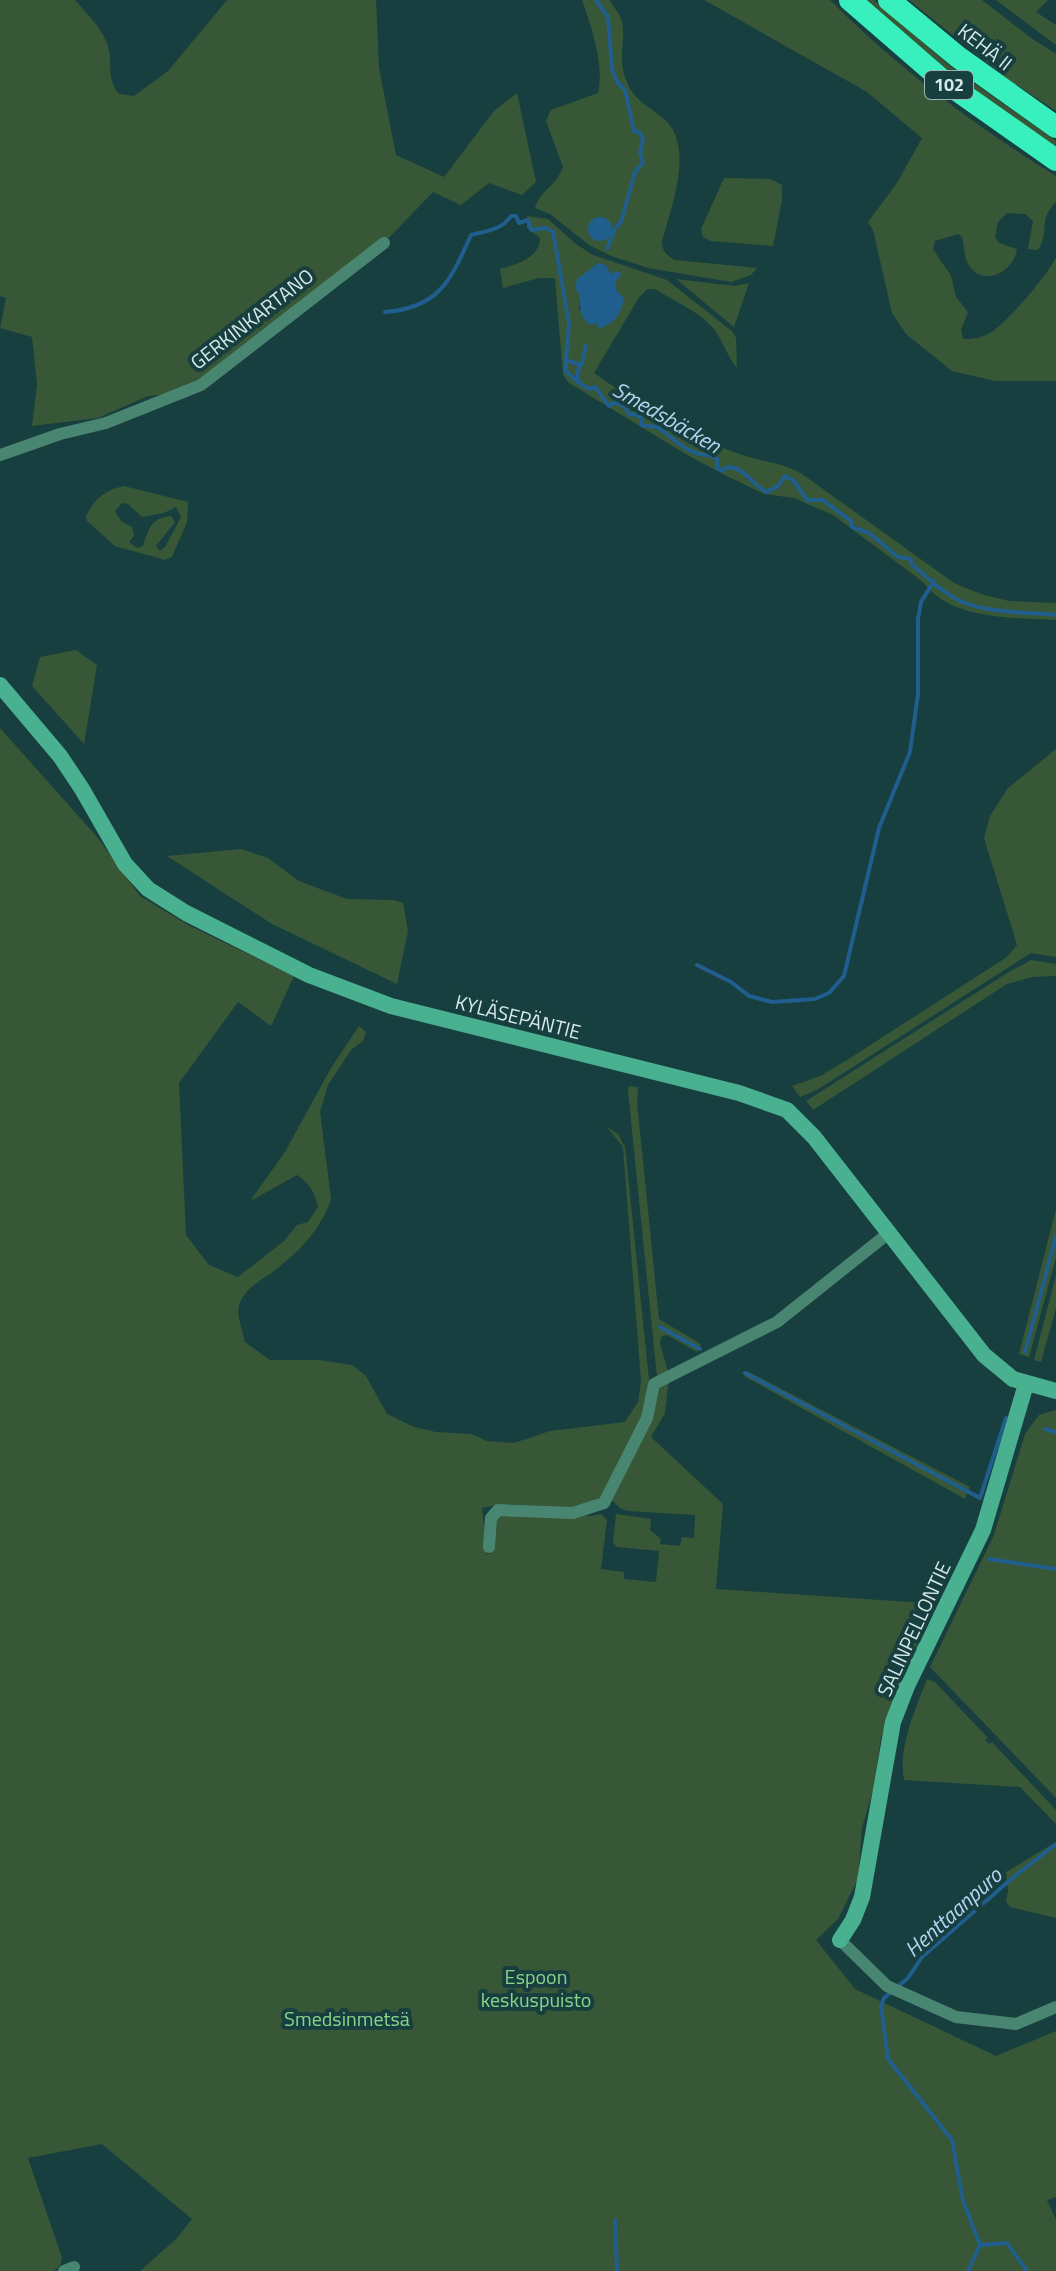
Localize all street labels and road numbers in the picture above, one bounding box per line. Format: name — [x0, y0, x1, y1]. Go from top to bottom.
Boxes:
street label: KEHÄ II — [951, 15, 1019, 78]
road number: 102 — [925, 71, 973, 99]
street label: GERKINKARTANO — [183, 260, 320, 377]
street label: KYLÄSEPÄNTIE — [452, 986, 584, 1047]
street label: SALINPELLONTIE — [869, 1556, 958, 1701]

